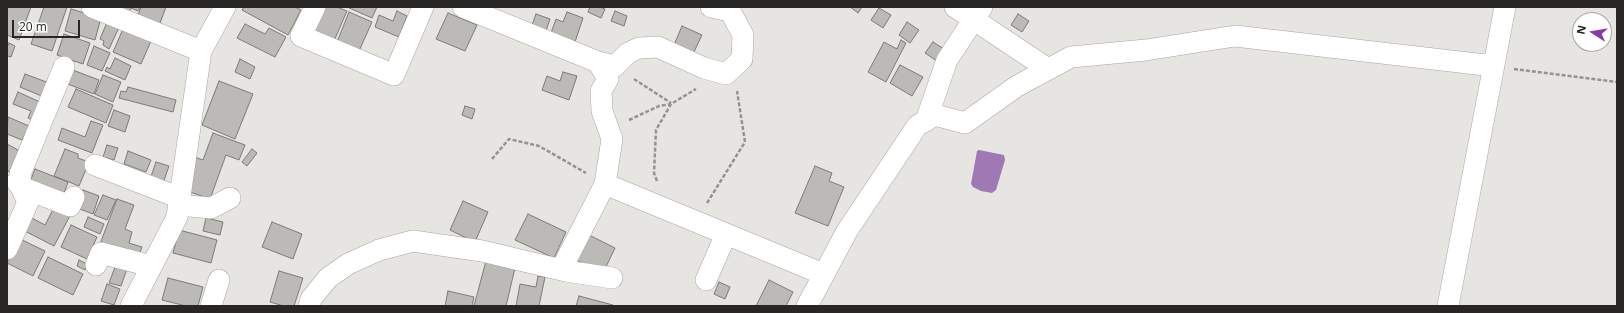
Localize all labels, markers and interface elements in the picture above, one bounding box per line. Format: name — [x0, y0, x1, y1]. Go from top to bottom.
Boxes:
scale bar — [14, 12, 82, 38]
north arrow — [1572, 12, 1612, 52]
text: 20 m — [19, 18, 47, 35]
text: N — [1572, 24, 1589, 36]

